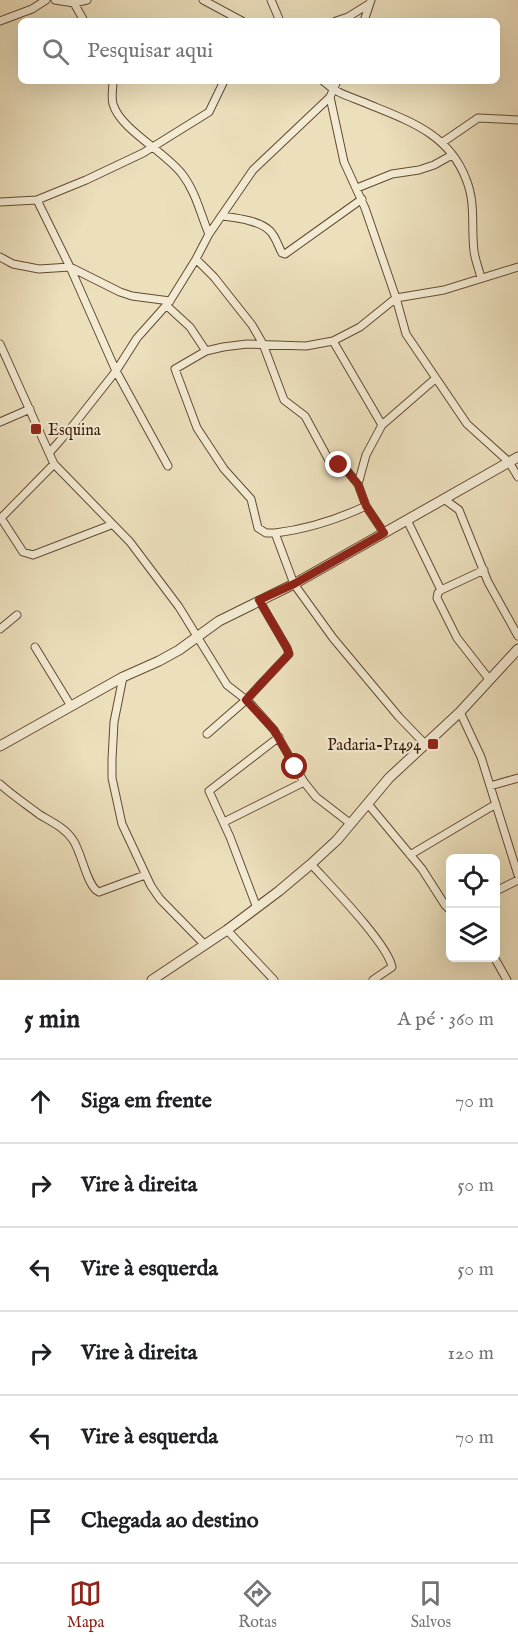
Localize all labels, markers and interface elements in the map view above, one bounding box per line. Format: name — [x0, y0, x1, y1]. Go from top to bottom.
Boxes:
search box — [18, 18, 500, 84]
icon: search — [39, 35, 72, 68]
text: Pesquisar aqui — [87, 37, 213, 65]
place label: Esquina — [48, 421, 101, 441]
marker: Esquina — [29, 422, 43, 436]
route end — [325, 451, 351, 477]
place label: Padaria-P1494 — [327, 736, 421, 756]
marker: Padaria-P1494 — [426, 737, 440, 751]
route start — [281, 753, 307, 779]
map controls — [446, 854, 500, 962]
button: locate — [446, 854, 500, 908]
button: layers — [446, 908, 500, 962]
text: 5 min — [24, 1003, 80, 1036]
text: A pé · 360 m — [397, 1007, 494, 1032]
icon: ahead — [24, 1085, 57, 1118]
text: Siga em frente — [81, 1087, 212, 1115]
text: 70 m — [455, 1089, 494, 1114]
icon: right — [24, 1169, 57, 1202]
text: Vire à direita — [81, 1171, 197, 1199]
text: 50 m — [457, 1173, 494, 1198]
icon: left — [24, 1253, 57, 1286]
text: Vire à esquerda — [81, 1255, 218, 1283]
text: 50 m — [457, 1257, 494, 1282]
icon: right — [24, 1337, 57, 1370]
text: Vire à direita — [81, 1339, 197, 1367]
text: 120 m — [448, 1341, 494, 1366]
icon: left — [24, 1421, 57, 1454]
text: Vire à esquerda — [81, 1423, 218, 1451]
text: 70 m — [455, 1425, 494, 1450]
icon: arrive — [24, 1505, 57, 1538]
text: Chegada ao destino — [81, 1507, 259, 1535]
tab: Mapa — [67, 1577, 104, 1633]
tab: Rotas — [238, 1577, 277, 1633]
tab: Salvos — [411, 1577, 451, 1633]

